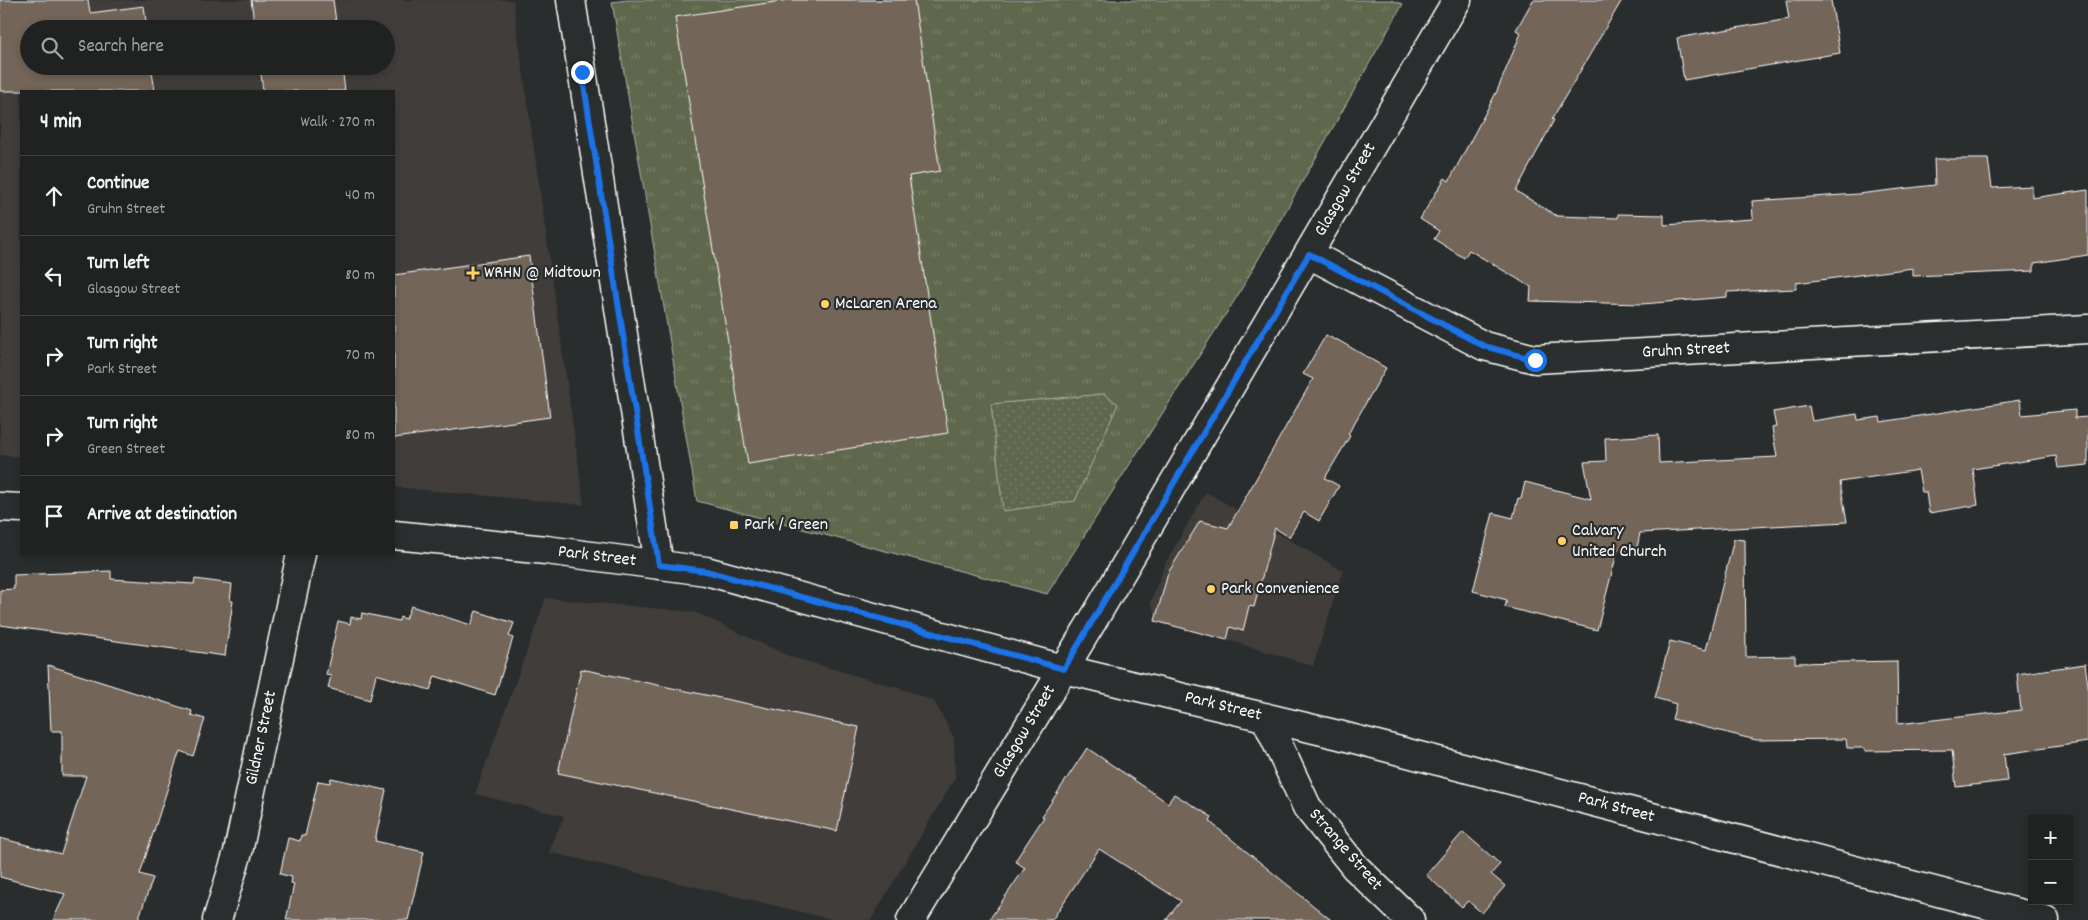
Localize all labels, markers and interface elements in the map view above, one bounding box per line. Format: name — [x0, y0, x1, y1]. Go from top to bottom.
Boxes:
search box — [20, 20, 395, 75]
icon: search — [38, 34, 66, 62]
text: Search here — [78, 34, 164, 61]
route end — [571, 61, 594, 84]
text: 4 min — [40, 108, 82, 138]
text: Walk · 270 m — [300, 111, 375, 134]
street label: Glasgow Street — [1309, 138, 1383, 242]
text: Continue — [87, 171, 149, 198]
icon: ahead — [40, 182, 68, 210]
text: 40 m — [345, 184, 375, 207]
text: Gruhn Street — [87, 198, 165, 221]
text: Turn left — [87, 251, 150, 278]
place label: WRHN @ Midtown — [484, 261, 601, 286]
icon: left — [40, 262, 68, 290]
text: 80 m — [345, 264, 375, 287]
marker: WRHN @ Midtown — [466, 266, 480, 280]
text: Glasgow Street — [87, 278, 180, 301]
place label: McLaren Arena — [835, 292, 937, 317]
marker: McLaren Arena — [819, 298, 831, 310]
text: Turn right — [87, 331, 158, 358]
street label: Gruhn Street — [1641, 336, 1731, 366]
icon: right — [40, 342, 68, 370]
text: 70 m — [345, 344, 375, 367]
route start — [1524, 349, 1547, 372]
text: Park Street — [87, 358, 157, 381]
text: Turn right — [87, 411, 158, 438]
icon: right — [40, 422, 68, 450]
text: 80 m — [345, 424, 375, 447]
text: Green Street — [87, 438, 165, 461]
icon: arrive — [40, 502, 68, 530]
text: Arrive at destination — [87, 502, 237, 529]
place label: Park / Green — [744, 513, 828, 538]
marker: Park / Green — [728, 519, 740, 531]
place label: Calvary United Church — [1572, 519, 1666, 565]
marker: Calvary United Church — [1556, 535, 1568, 547]
street label: Park Street — [556, 540, 638, 574]
place label: Park Convenience — [1221, 577, 1340, 602]
marker: Park Convenience — [1205, 583, 1217, 595]
street label: Glasgow Street — [987, 680, 1063, 783]
street label: Park Street — [1182, 685, 1264, 729]
street label: Gildner Street — [240, 688, 284, 787]
street label: Park Street — [1575, 786, 1658, 830]
street label: Strange Street — [1302, 803, 1388, 897]
map controls — [2028, 815, 2073, 905]
button: + — [2028, 815, 2073, 860]
button: − — [2028, 860, 2073, 905]

